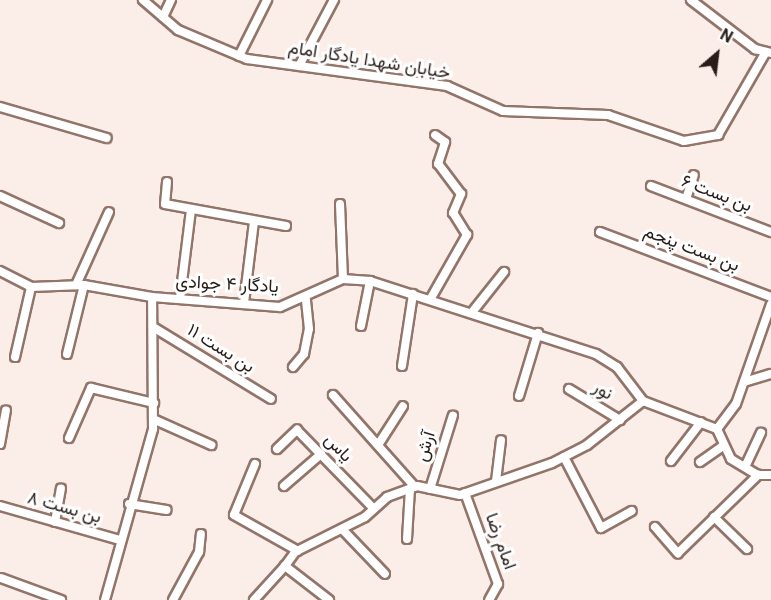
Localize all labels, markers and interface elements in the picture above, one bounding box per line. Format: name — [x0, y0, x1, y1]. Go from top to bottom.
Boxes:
north arrow — [687, 24, 747, 84]
text: N — [715, 24, 737, 51]
street label: خیابان شهدا یادگار امام — [286, 39, 452, 85]
street label: بن بست ۶ — [678, 172, 754, 218]
street label: بن بست پنجم — [640, 222, 742, 278]
street label: یادگار ۴ جوادی — [175, 273, 279, 299]
street label: بن بست ۱۱ — [182, 321, 258, 379]
street label: نور — [588, 378, 616, 406]
street label: آرش — [412, 429, 442, 465]
street label: یاس — [318, 430, 356, 468]
street label: بن بست ۸ — [25, 488, 103, 530]
street label: امام رضا — [479, 511, 519, 573]

